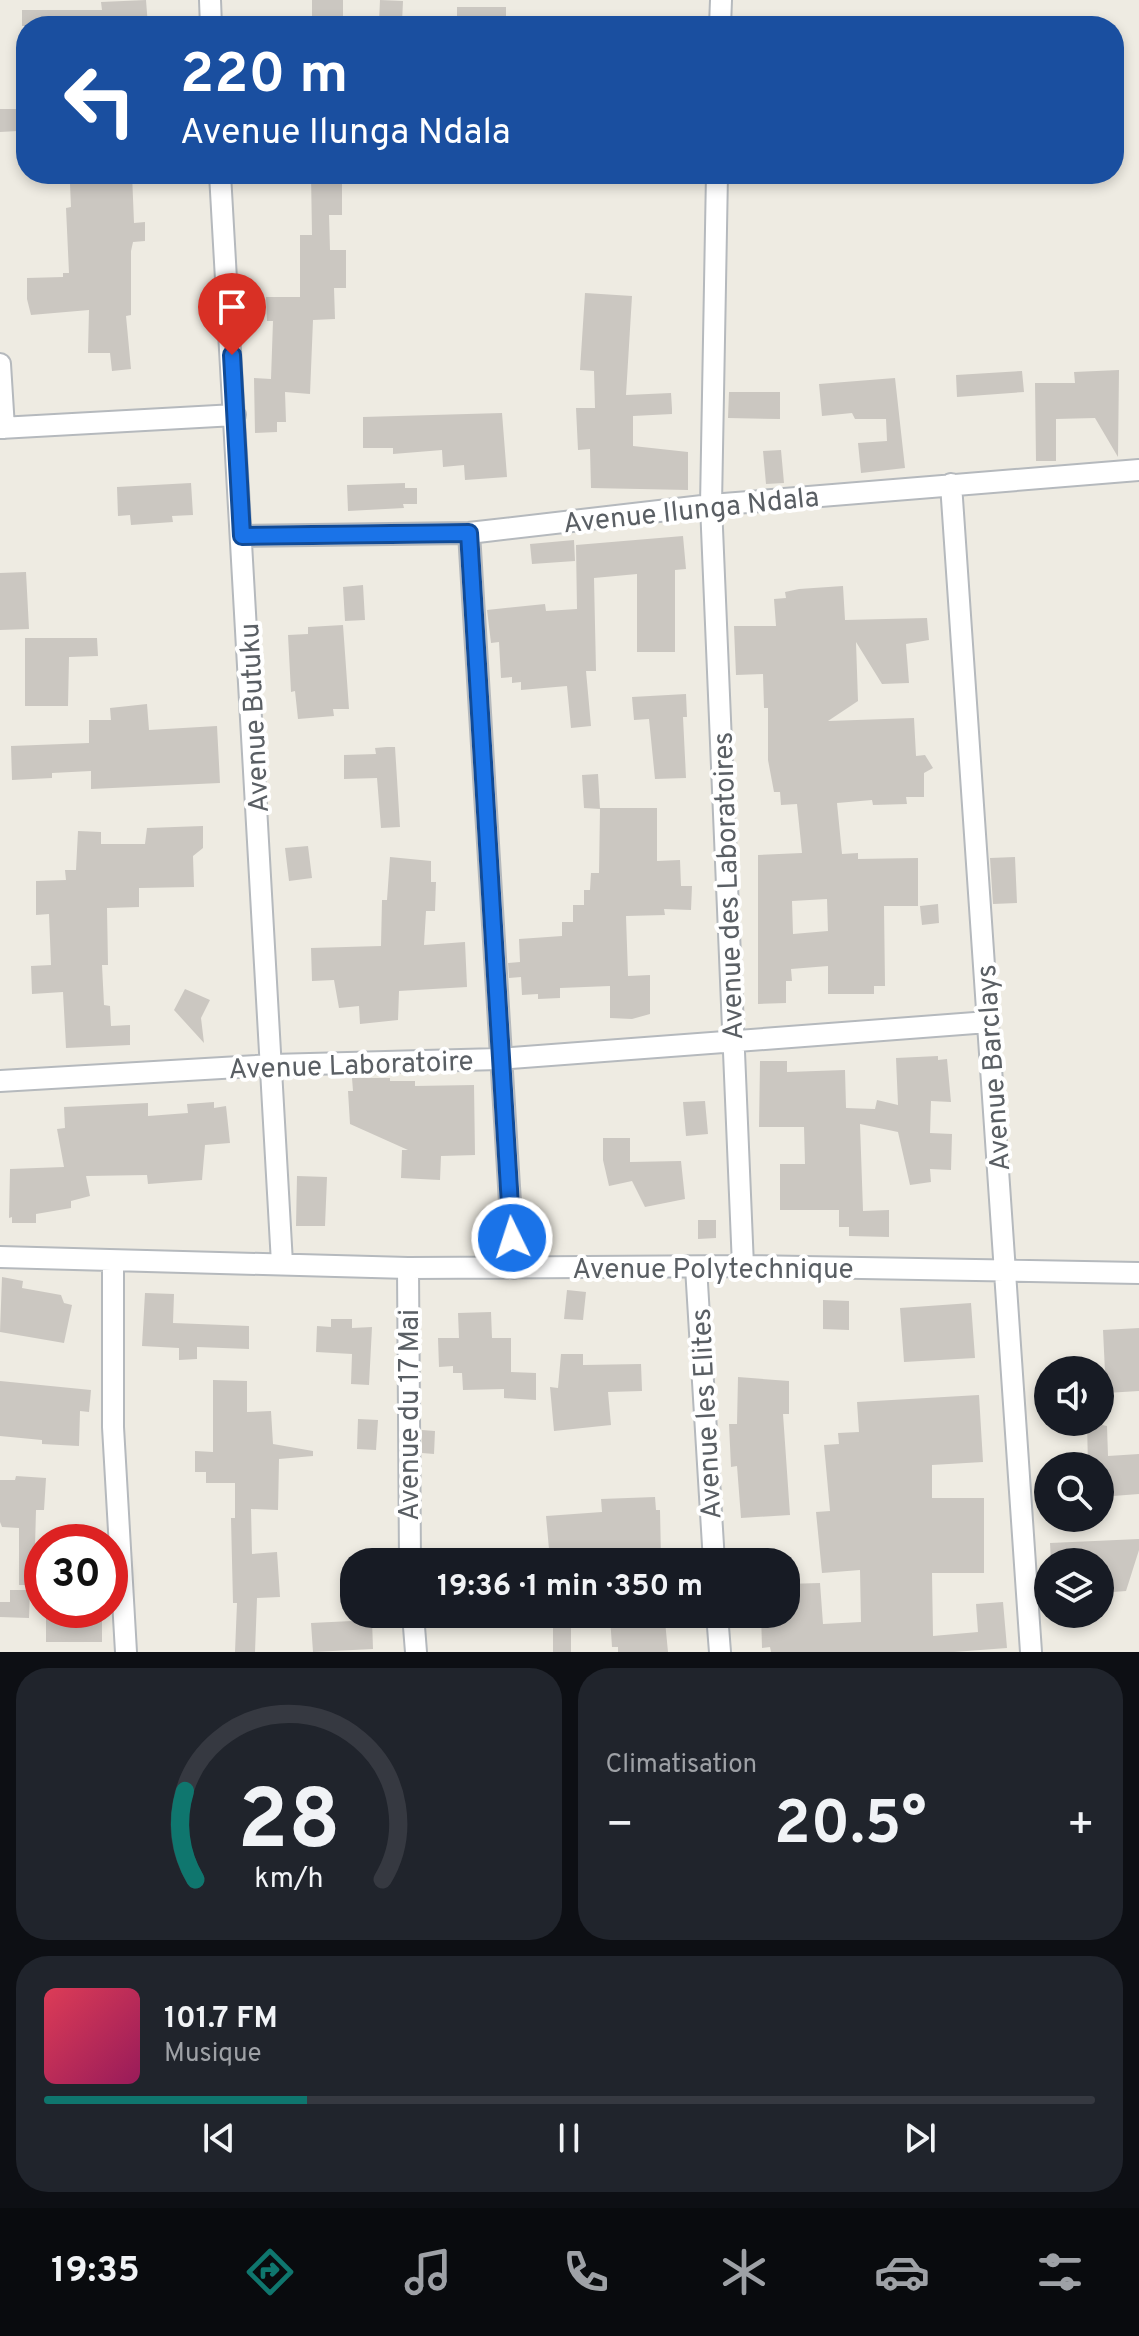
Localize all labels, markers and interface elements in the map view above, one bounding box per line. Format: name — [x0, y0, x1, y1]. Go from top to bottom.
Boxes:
text: 220 m — [180, 42, 348, 112]
icon: left — [48, 48, 152, 152]
text: Avenue Ilunga Ndala — [180, 111, 511, 157]
pin — [198, 273, 266, 355]
icon: arrive — [210, 285, 254, 329]
street label: Avenue Ilunga Ndala — [562, 481, 821, 543]
street label: Avenue Butuku — [233, 622, 279, 814]
street label: Avenue des Laboratoires — [707, 731, 753, 1041]
street label: Avenue Barclays — [970, 963, 1020, 1173]
street label: Avenue Laboratoire — [228, 1045, 474, 1089]
position arrow — [470, 1196, 554, 1280]
street label: Avenue Polytechnique — [572, 1253, 854, 1289]
street label: Avenue les Elites — [684, 1307, 732, 1520]
street label: Avenue du 17 Mai — [393, 1309, 429, 1521]
map controls — [1034, 1356, 1114, 1628]
button: sound — [1034, 1356, 1114, 1436]
button: search — [1034, 1452, 1114, 1532]
speed limit sign: 30 — [24, 1524, 128, 1628]
button: layers — [1034, 1548, 1114, 1628]
text: 19:36 · 1 min · 350 m — [437, 1569, 703, 1606]
text: Climatisation — [606, 1749, 757, 1782]
text: 28 — [237, 1773, 340, 1878]
text: 20.5° — [774, 1789, 926, 1865]
text: − — [606, 1799, 634, 1855]
text: + — [1067, 1799, 1095, 1855]
text: km/h — [254, 1862, 323, 1898]
text: 101.7 FM — [164, 2001, 278, 2038]
text: Musique — [164, 2038, 261, 2071]
icon: previous — [197, 2116, 241, 2160]
icon: pause — [547, 2116, 591, 2160]
icon: next — [898, 2116, 942, 2160]
icon: directions — [242, 2244, 298, 2300]
icon: music — [400, 2244, 456, 2300]
icon: phone — [558, 2244, 614, 2300]
icon: climate — [716, 2244, 772, 2300]
icon: car — [874, 2244, 930, 2300]
icon: filters — [1032, 2244, 1088, 2300]
text: 19:35 — [51, 2249, 140, 2295]

